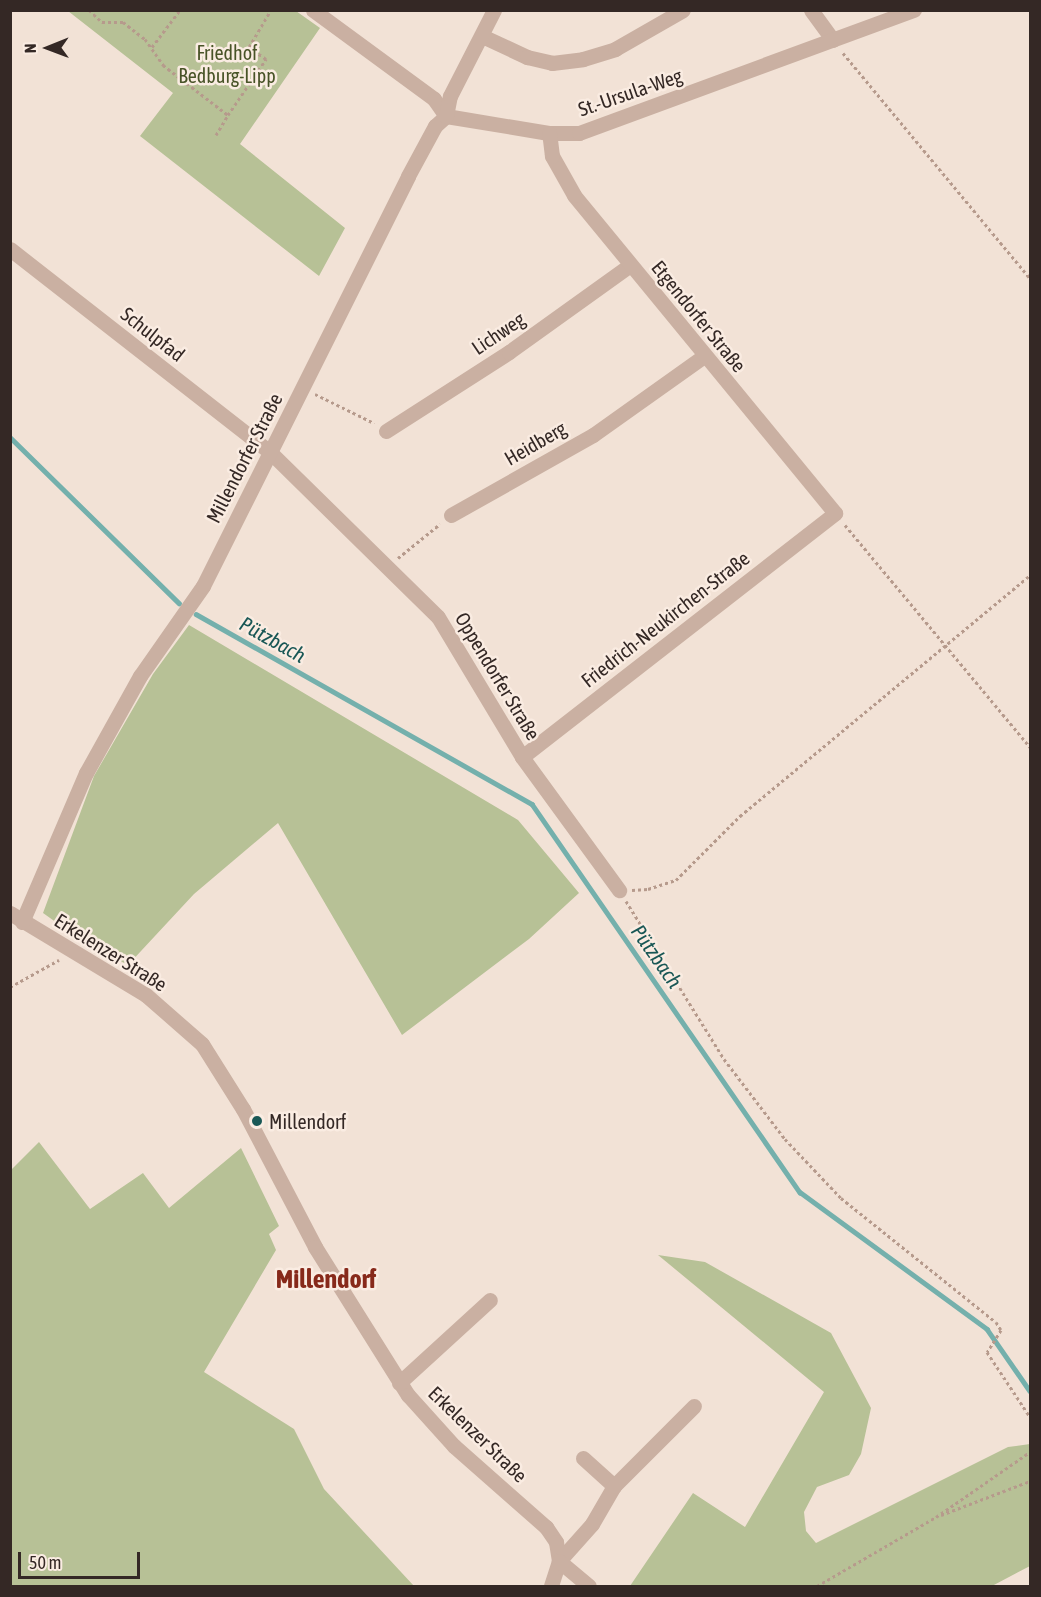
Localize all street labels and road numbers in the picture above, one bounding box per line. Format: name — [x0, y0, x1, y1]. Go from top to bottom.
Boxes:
street label: St.-Ursula-Weg — [575, 63, 685, 121]
street label: Etgendorfer Straße — [647, 255, 751, 377]
street label: Schulpfad — [116, 302, 190, 366]
street label: Lichweg — [467, 307, 529, 359]
street label: Millendorfer Straße — [201, 389, 287, 527]
street label: Heidberg — [500, 416, 570, 470]
street label: Friedrich-Neukirchen-Straße — [576, 546, 754, 692]
street label: Oppendorfer Straße — [450, 608, 546, 744]
street label: Erkelenzer Straße — [50, 908, 172, 996]
street label: Erkelenzer Straße — [424, 1381, 532, 1487]

